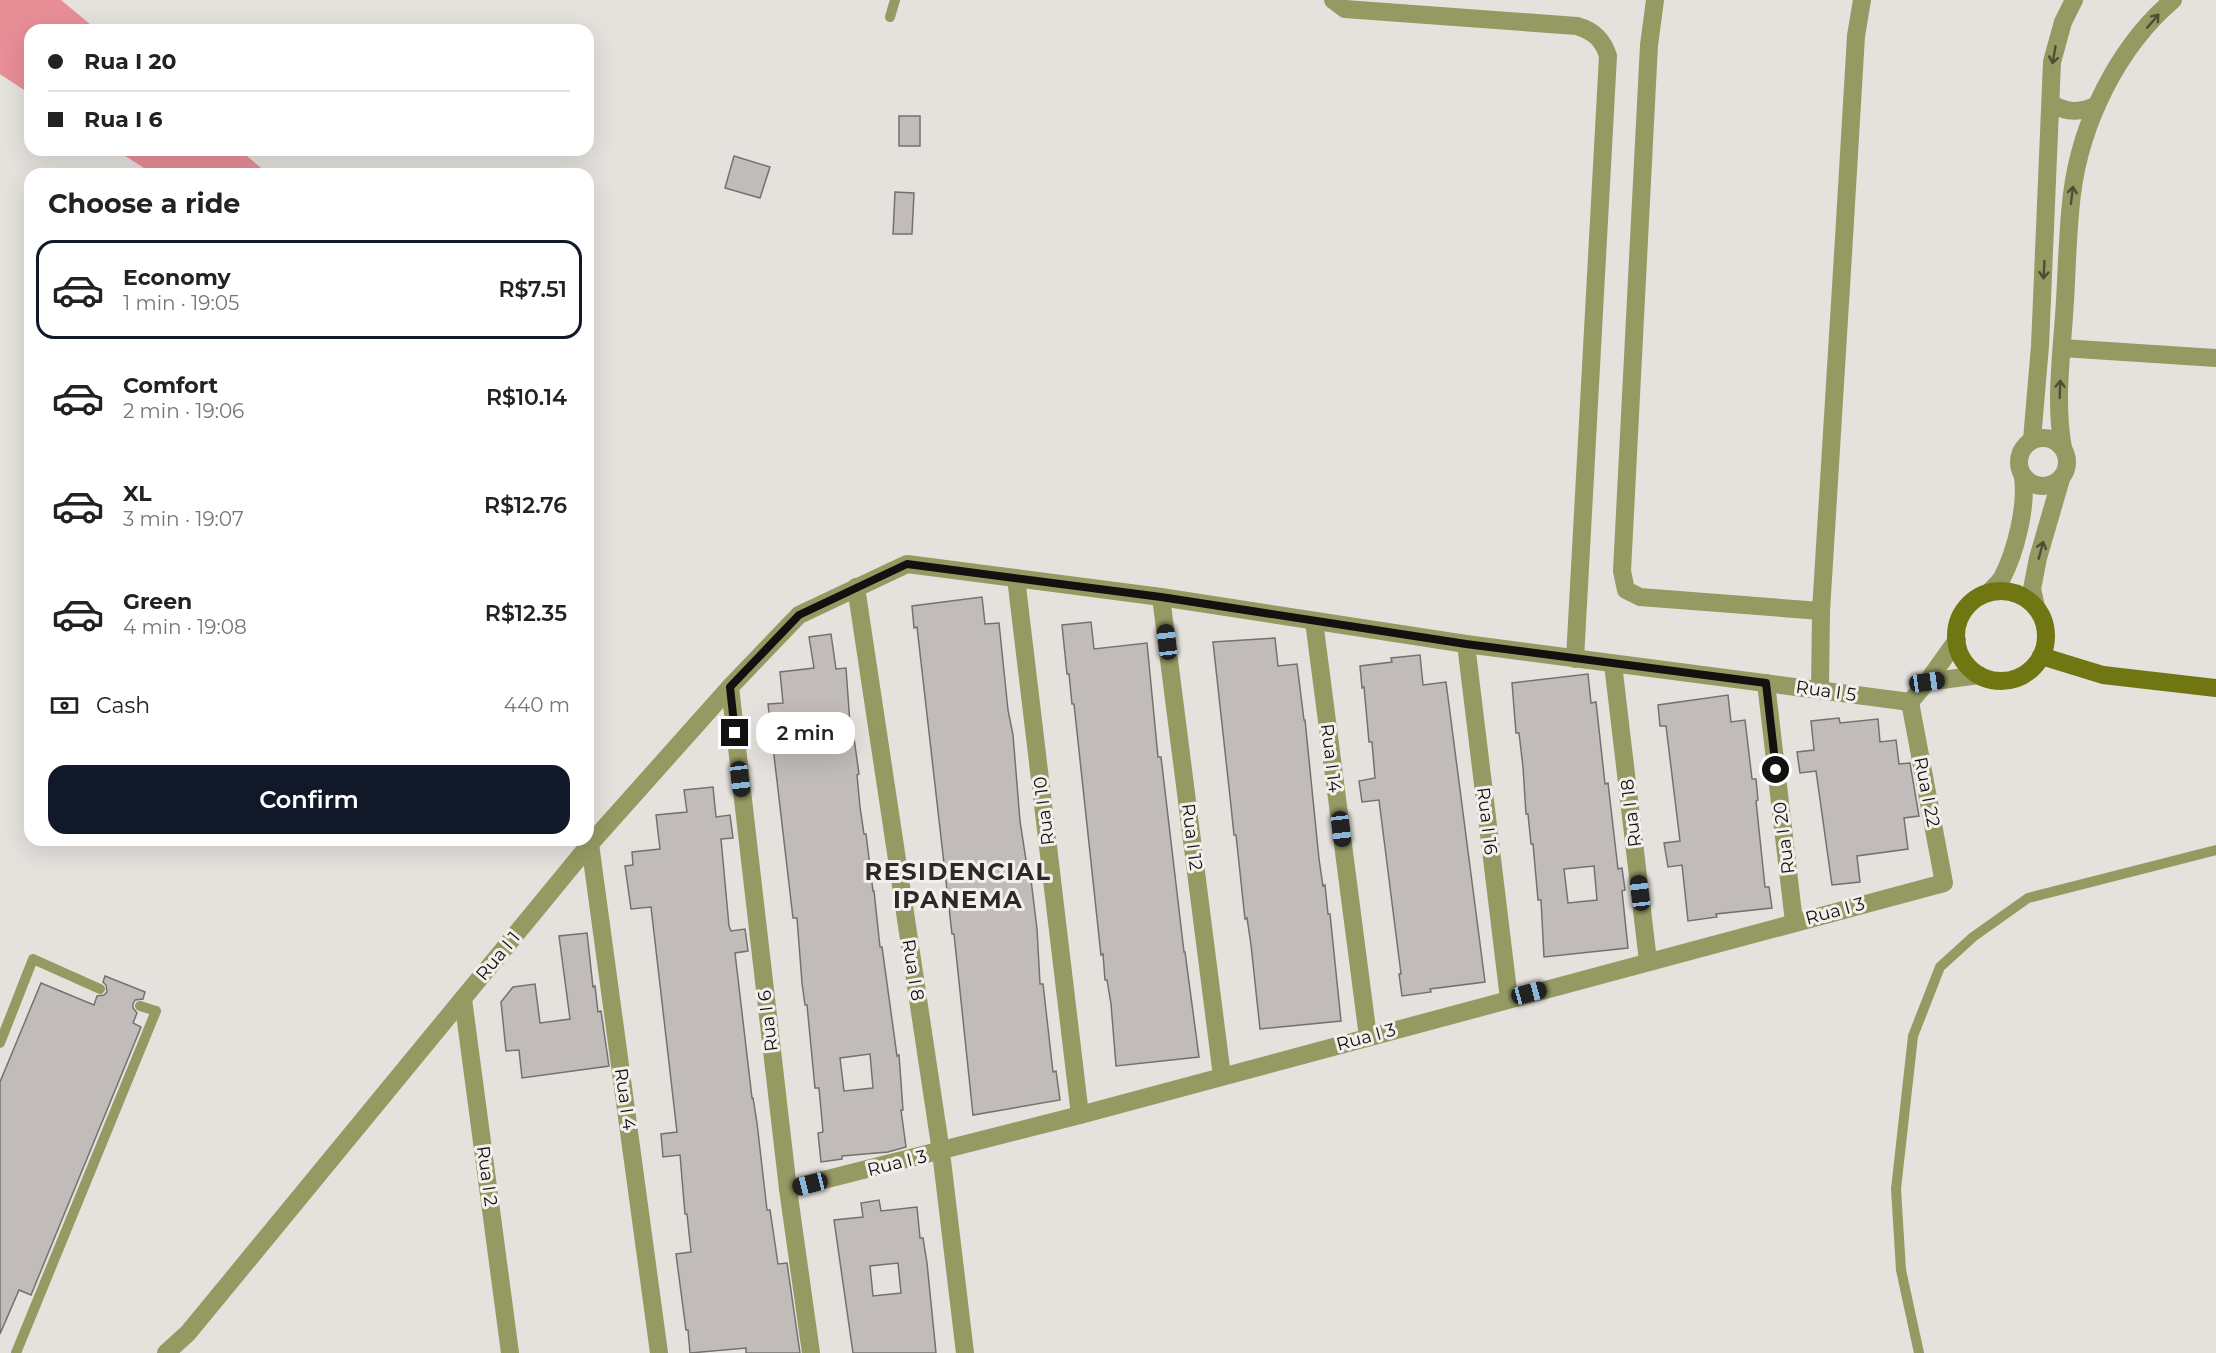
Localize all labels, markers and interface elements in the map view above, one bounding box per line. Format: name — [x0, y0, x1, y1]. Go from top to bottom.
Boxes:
one-way arrow — [2146, 13, 2159, 29]
one-way arrow — [2048, 44, 2059, 64]
text: Rua I 20 — [84, 48, 176, 75]
text: Rua I 6 — [84, 106, 163, 133]
one-way arrow — [2067, 185, 2078, 205]
text: Choose a ride — [48, 187, 240, 220]
one-way arrow — [2038, 260, 2049, 280]
icon: car — [51, 263, 105, 317]
text: Economy — [123, 264, 231, 291]
text: R$7.51 — [498, 276, 567, 303]
text: 1 min · 19:05 — [123, 291, 239, 315]
icon: car — [51, 371, 105, 425]
text: Comfort — [123, 372, 218, 399]
one-way arrow — [2055, 380, 2066, 400]
text: R$10.14 — [486, 384, 567, 411]
text: 2 min · 19:06 — [123, 399, 244, 423]
icon: car — [51, 479, 105, 533]
text: XL — [123, 480, 152, 507]
text: R$12.76 — [484, 492, 567, 519]
text: 3 min · 19:07 — [123, 507, 244, 531]
one-way arrow — [2036, 541, 2047, 560]
icon: car — [51, 587, 105, 641]
text: Green — [123, 588, 192, 615]
text: R$12.35 — [485, 600, 567, 627]
text: 4 min · 19:08 — [123, 615, 247, 639]
car — [1156, 623, 1178, 661]
car — [1908, 671, 1946, 693]
street label: Rua I 5 — [1794, 676, 1858, 706]
icon: cash — [48, 689, 81, 722]
text: Cash — [96, 692, 150, 719]
text: 440 m — [504, 693, 570, 717]
callout: 2 min — [756, 712, 855, 754]
route end — [721, 719, 748, 746]
text: 2 min — [777, 721, 834, 745]
street label: Rua I 14 — [1316, 722, 1346, 794]
street label: Rua I 22 — [1909, 755, 1945, 829]
route start — [1762, 756, 1789, 783]
car — [729, 760, 751, 798]
button: Confirm — [48, 765, 570, 834]
street label: Rua I 10 — [1029, 775, 1059, 847]
street label: Rua I 18 — [1616, 778, 1646, 848]
street label: Rua I 16 — [1472, 786, 1502, 856]
street label: Rua I 20 — [1769, 801, 1799, 875]
street label: Rua I 12 — [1177, 802, 1207, 872]
car — [1330, 810, 1352, 848]
district label: RESIDENCIAL IPANEMA — [865, 857, 1051, 914]
car — [1629, 874, 1651, 912]
street label: Rua I 3 — [1803, 893, 1867, 929]
street label: Rua I 1 — [471, 927, 525, 985]
street label: Rua I 8 — [897, 938, 929, 1002]
car — [1509, 980, 1549, 1006]
street label: Rua I 6 — [753, 989, 783, 1053]
street label: Rua I 3 — [1334, 1019, 1398, 1055]
street label: Rua I 4 — [610, 1067, 640, 1132]
street label: Rua I 2 — [472, 1144, 502, 1208]
street label: Rua I 3 — [865, 1145, 929, 1181]
car — [790, 1171, 830, 1197]

